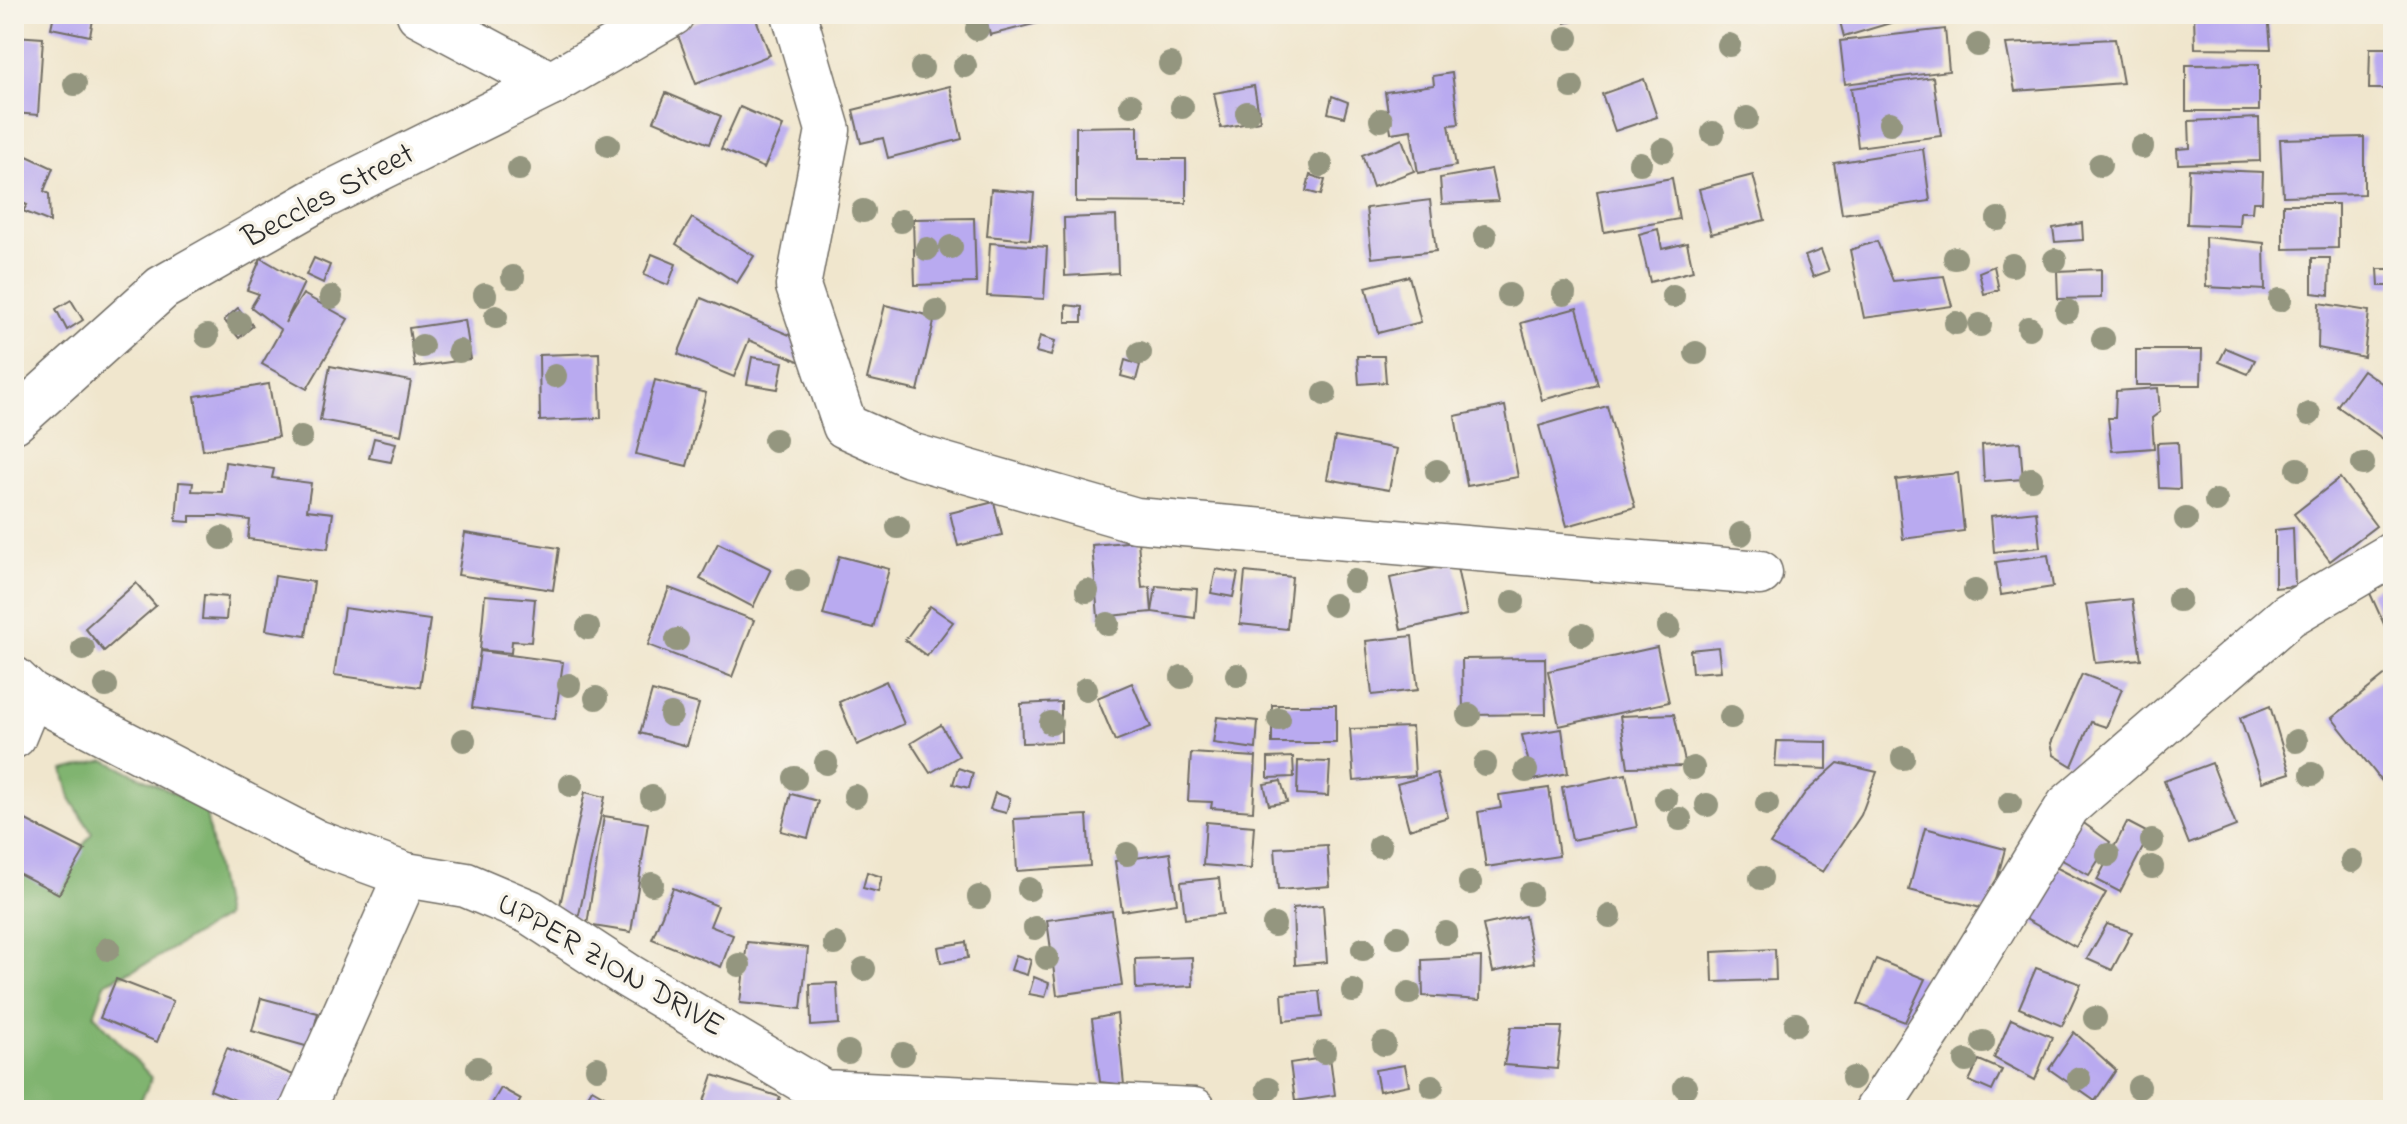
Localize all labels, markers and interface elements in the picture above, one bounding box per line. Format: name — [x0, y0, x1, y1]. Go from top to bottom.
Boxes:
street label: Beccles Street — [234, 132, 424, 263]
street label: UPPER ZION DRIVE — [487, 882, 733, 1050]

